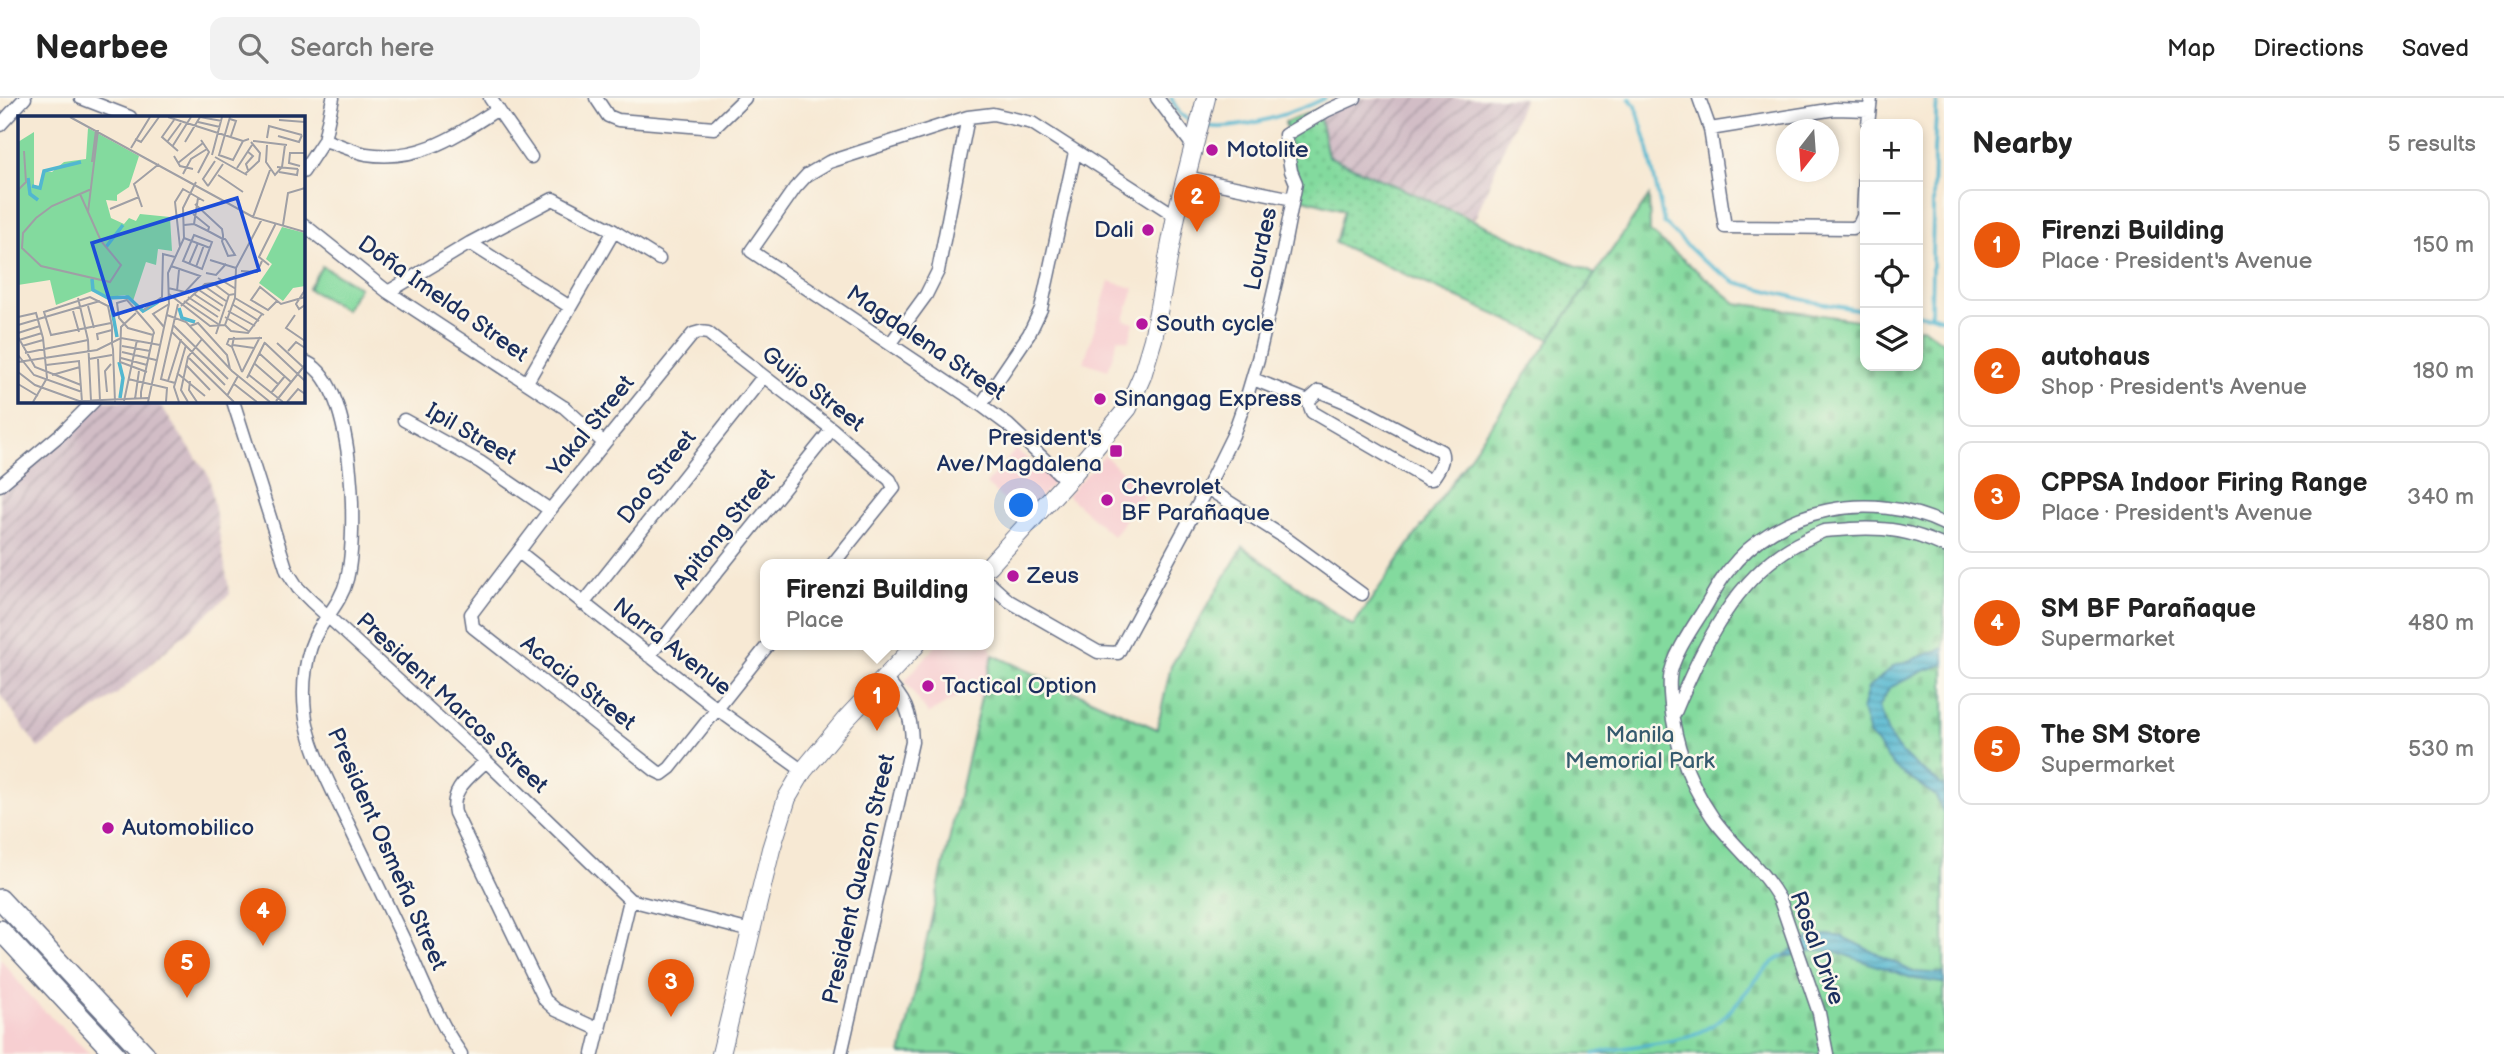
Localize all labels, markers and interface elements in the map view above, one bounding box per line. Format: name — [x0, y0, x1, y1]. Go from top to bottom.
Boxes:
search box — [210, 17, 700, 80]
text: Nearbee — [35, 28, 168, 68]
icon: search — [234, 29, 272, 67]
text: Search here — [290, 33, 434, 64]
text: Map — [2167, 34, 2215, 63]
text: Directions — [2253, 34, 2364, 63]
text: Saved — [2402, 34, 2469, 63]
inset map — [18, 116, 304, 402]
north arrow — [1776, 119, 1839, 182]
map controls — [1860, 119, 1923, 371]
button: + — [1860, 119, 1923, 182]
text: Nearby — [1972, 126, 2072, 162]
text: 5 results — [2388, 130, 2476, 158]
place label: Motolite — [1226, 136, 1309, 164]
marker: Motolite — [1204, 142, 1220, 158]
pin: 2 — [1174, 174, 1220, 232]
button: − — [1860, 182, 1923, 245]
street label: Lourdes — [1239, 205, 1283, 293]
place label: Dali — [1094, 216, 1134, 244]
text: Firenzi Building — [2041, 216, 2224, 247]
marker: Dali — [1140, 222, 1156, 238]
street label: Doña Imelda Street — [352, 230, 534, 368]
text: 1 — [1992, 231, 2002, 259]
text: 150 m — [2413, 231, 2474, 259]
button: locate — [1860, 245, 1923, 308]
text: Place · President's Avenue — [2041, 247, 2312, 275]
street label: Magdalena Street — [841, 279, 1011, 407]
button: layers — [1860, 308, 1923, 371]
place label: South cycle — [1156, 310, 1274, 338]
marker: South cycle — [1134, 316, 1150, 332]
street label: Guijo Street — [756, 340, 870, 438]
text: autohaus — [2041, 342, 2150, 373]
text: 2 — [1990, 357, 2004, 385]
text: 180 m — [2413, 357, 2474, 385]
street label: Yakal Street — [541, 370, 640, 483]
text: Shop · President's Avenue — [2041, 373, 2307, 401]
place label: Sinangag Express — [1114, 385, 1302, 413]
marker: Sinangag Express — [1092, 391, 1108, 407]
street label: Ipil Street — [421, 397, 521, 471]
street label: Dao Street — [612, 424, 702, 530]
place label: President's Ave/Magdalena — [937, 424, 1102, 478]
marker: President's Ave/Magdalena — [1108, 443, 1124, 459]
street label: Apitong Street — [667, 463, 781, 595]
text: CPPSA Indoor Firing Range — [2041, 468, 2367, 499]
place label: Chevrolet BF Parañaque — [1121, 473, 1270, 527]
text: 3 — [1990, 483, 2004, 511]
text: 340 m — [2407, 483, 2474, 511]
your location — [1004, 488, 1038, 522]
marker: Chevrolet BF Parañaque — [1099, 492, 1115, 508]
text: Place · President's Avenue — [2041, 499, 2312, 527]
popup — [760, 559, 994, 650]
place label: Zeus — [1026, 562, 1079, 590]
marker: Zeus — [1005, 568, 1021, 584]
text: Firenzi Building — [785, 575, 969, 606]
street label: Narra Avenue — [607, 592, 737, 702]
text: SM BF Parañaque — [2041, 594, 2256, 625]
text: Place — [785, 606, 844, 634]
street label: President Marcos Street — [350, 607, 554, 799]
text: 4 — [1990, 609, 2004, 637]
text: 480 m — [2408, 609, 2474, 637]
text: Supermarket — [2041, 625, 2175, 653]
street label: Acacia Street — [515, 629, 641, 737]
place label: Tactical Option — [942, 672, 1097, 700]
pin: 1 — [854, 673, 900, 731]
marker: Tactical Option — [920, 678, 936, 694]
text: The SM Store — [2041, 720, 2201, 751]
park label: Manila Memorial Park — [1565, 721, 1716, 775]
street label: President Osmeña Street — [321, 724, 453, 974]
text: 5 — [1990, 735, 2004, 763]
text: 530 m — [2408, 735, 2474, 763]
street label: President Quezon Street — [817, 751, 901, 1007]
text: Supermarket — [2041, 751, 2175, 779]
place label: Automobilico — [122, 814, 254, 842]
marker: Automobilico — [100, 820, 116, 836]
street label: Rosal Drive — [1783, 887, 1851, 1009]
pin: 4 — [240, 888, 286, 946]
pin: 5 — [164, 940, 210, 998]
pin: 3 — [648, 959, 694, 1017]

